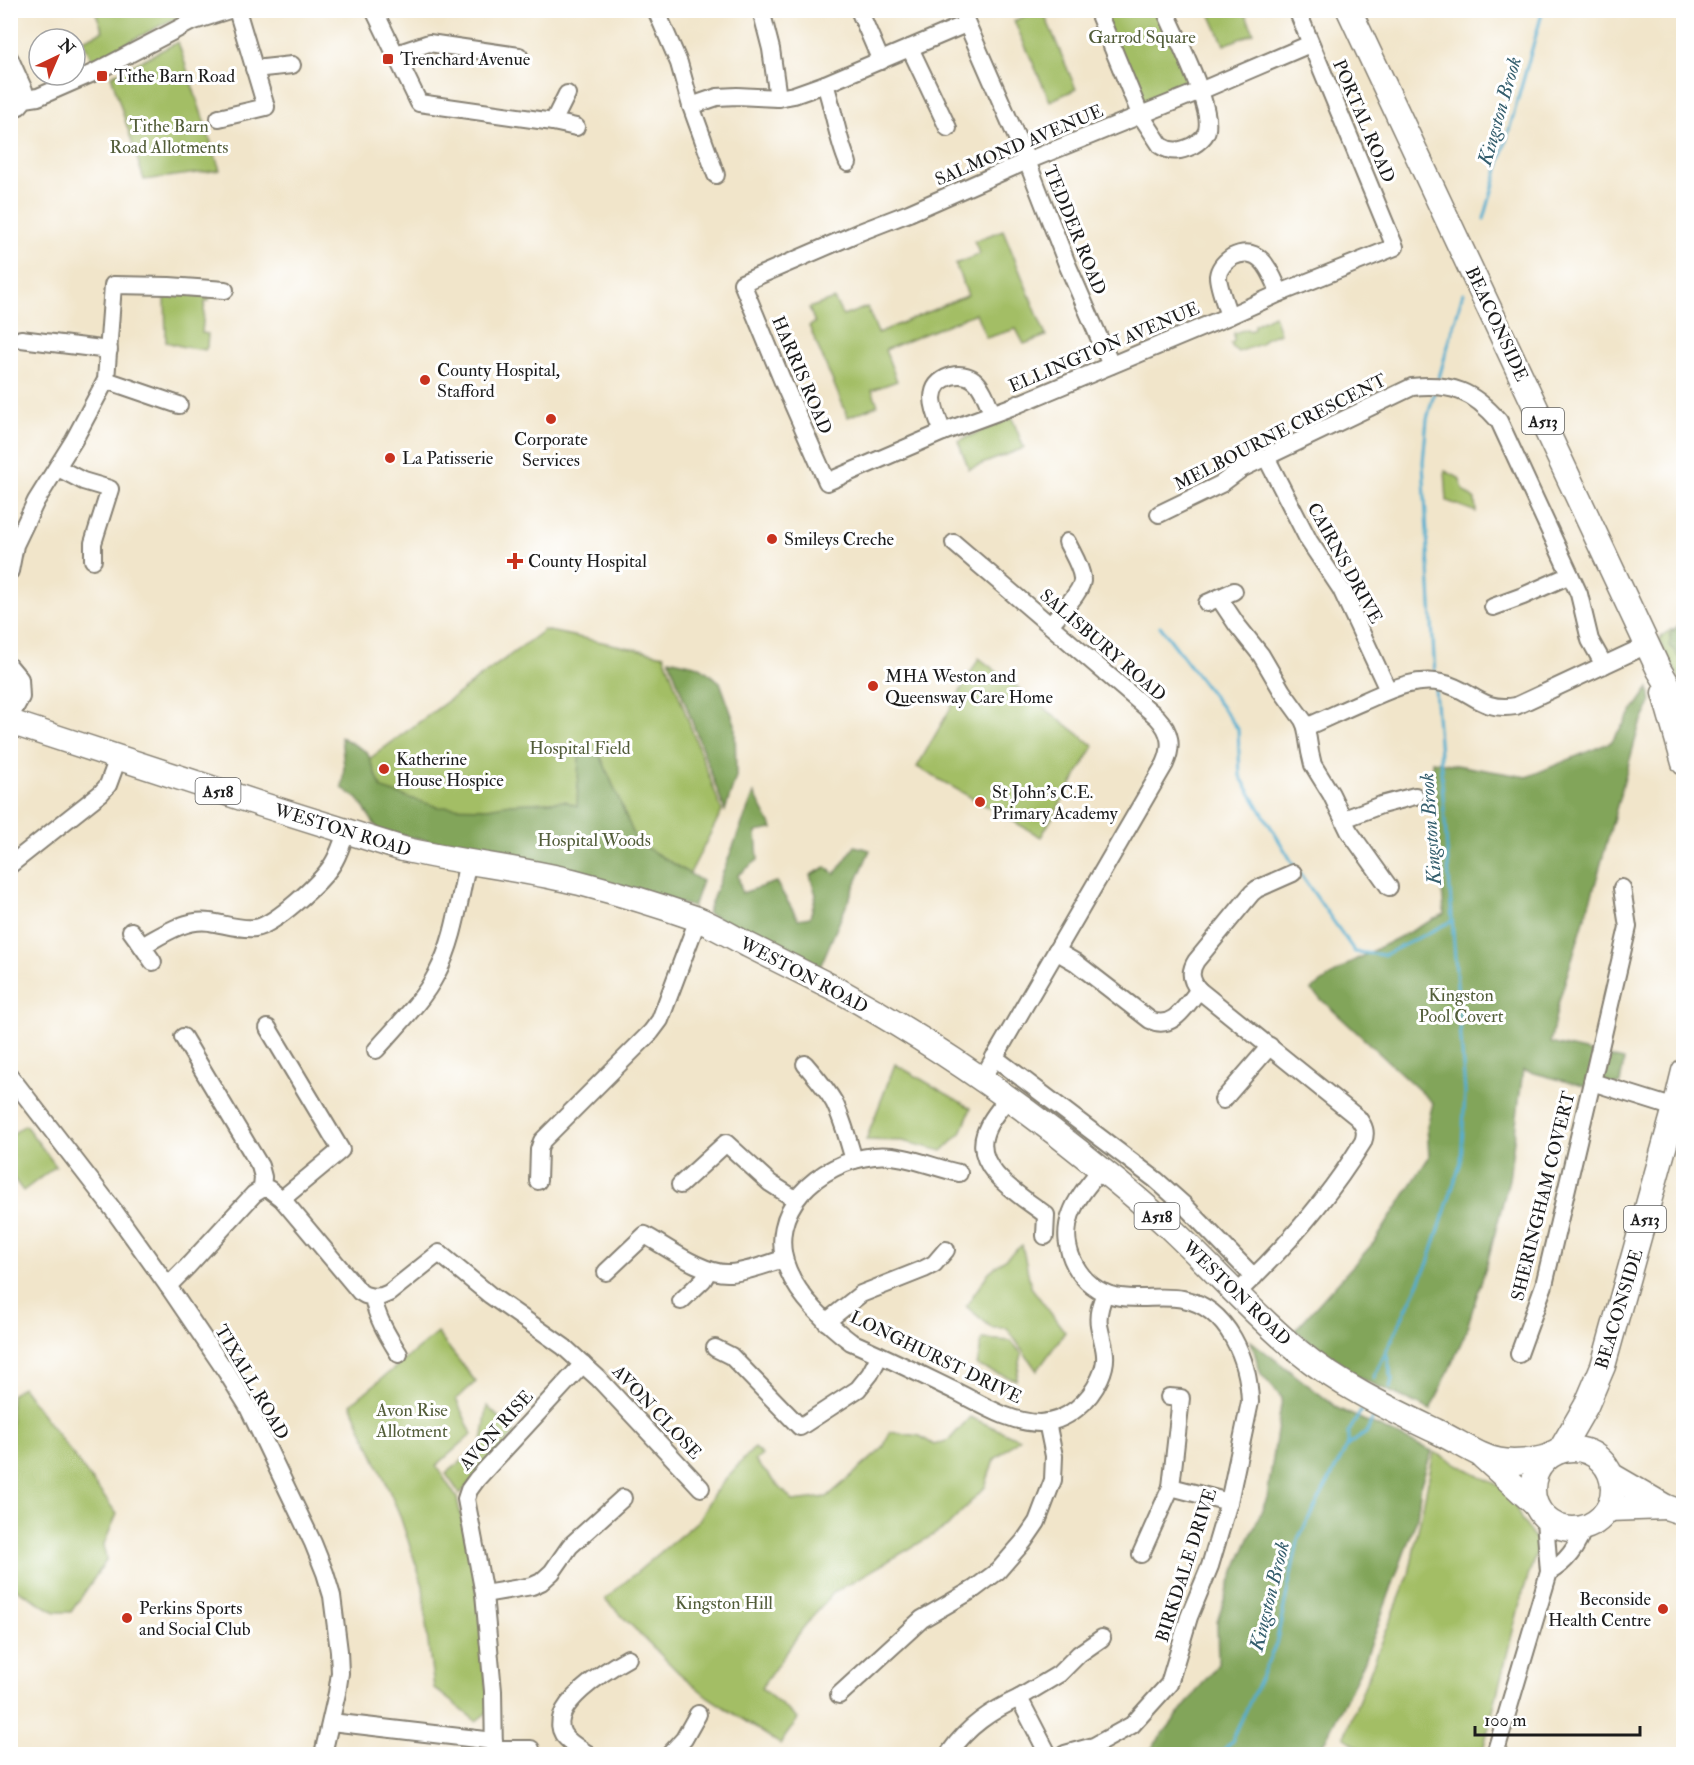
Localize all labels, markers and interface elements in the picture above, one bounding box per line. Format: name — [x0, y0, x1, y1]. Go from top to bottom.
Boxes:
park label: Garrod Square — [1088, 26, 1196, 49]
north arrow — [27, 27, 87, 87]
text: N — [54, 34, 79, 60]
place label: Trenchard Avenue — [400, 48, 531, 71]
marker: Trenchard Avenue — [381, 52, 395, 66]
water label: Kingston Brook — [1472, 54, 1527, 169]
street label: PORTAL ROAD — [1327, 56, 1400, 186]
place label: Tithe Barn Road — [114, 65, 235, 88]
marker: Tithe Barn Road — [95, 69, 109, 83]
street label: SALMOND AVENUE — [931, 100, 1107, 191]
park label: Tithe Barn Road Allotments — [109, 115, 229, 159]
street label: TEDDER ROAD — [1038, 162, 1111, 298]
street label: BEACONSIDE — [1460, 263, 1533, 385]
street label: ELLINGTON AVENUE — [1005, 297, 1203, 398]
street label: HARRIS ROAD — [766, 313, 837, 438]
place label: County Hospital, Stafford — [437, 359, 560, 403]
street label: MELBOURNE CRESCENT — [1170, 368, 1391, 496]
marker: County Hospital, Stafford — [418, 373, 432, 387]
road number: A513 — [1522, 408, 1564, 434]
marker: Corporate Services — [544, 412, 558, 426]
place label: Corporate Services — [514, 428, 588, 472]
place label: La Patisserie — [402, 447, 494, 470]
marker: La Patisserie — [383, 451, 397, 465]
street label: CAIRNS DRIVE — [1302, 499, 1387, 628]
place label: Smileys Creche — [784, 528, 895, 551]
marker: Smileys Creche — [765, 532, 779, 546]
place label: County Hospital — [528, 550, 647, 573]
marker: County Hospital — [506, 552, 524, 570]
street label: SALISBURY ROAD — [1035, 584, 1171, 707]
place label: MHA Weston and Queensway Care Home — [885, 665, 1054, 709]
marker: MHA Weston and Queensway Care Home — [866, 679, 880, 693]
park label: Hospital Field — [529, 737, 631, 760]
place label: Katherine House Hospice — [396, 748, 504, 792]
marker: Katherine House Hospice — [377, 762, 391, 776]
water label: Kingston Brook — [1414, 772, 1447, 887]
road number: A518 — [196, 778, 240, 804]
place label: St John's C.E. Primary Academy — [992, 781, 1119, 825]
marker: St John's C.E. Primary Academy — [973, 795, 987, 809]
street label: WESTON ROAD — [271, 798, 414, 862]
park label: Hospital Woods — [537, 829, 651, 852]
street label: WESTON ROAD — [735, 931, 872, 1019]
park label: Kingston Pool Covert — [1418, 984, 1504, 1028]
street label: SHERINGHAM COVERT — [1506, 1088, 1581, 1303]
road number: A518 — [1134, 1203, 1180, 1229]
road number: A513 — [1624, 1206, 1666, 1232]
street label: WESTON ROAD — [1177, 1235, 1296, 1351]
street label: BEACONSIDE — [1590, 1246, 1649, 1372]
street label: LONGHURST DRIVE — [846, 1306, 1026, 1409]
street label: TIXALL ROAD — [209, 1321, 294, 1444]
street label: AVON CLOSE — [606, 1360, 706, 1464]
street label: AVON RISE — [454, 1385, 538, 1476]
park label: Avon Rise Allotment — [375, 1399, 448, 1443]
street label: BIRKDALE DRIVE — [1151, 1485, 1222, 1645]
water label: Kingston Brook — [1244, 1539, 1295, 1655]
place label: Beconside Health Centre — [1548, 1588, 1651, 1632]
park label: Kingston Hill — [675, 1592, 773, 1615]
place label: Perkins Sports and Social Club — [139, 1597, 251, 1641]
marker: Beconside Health Centre — [1656, 1602, 1670, 1616]
marker: Perkins Sports and Social Club — [120, 1611, 134, 1625]
scale bar — [1475, 1699, 1640, 1737]
text: 100 m — [1484, 1709, 1527, 1732]

